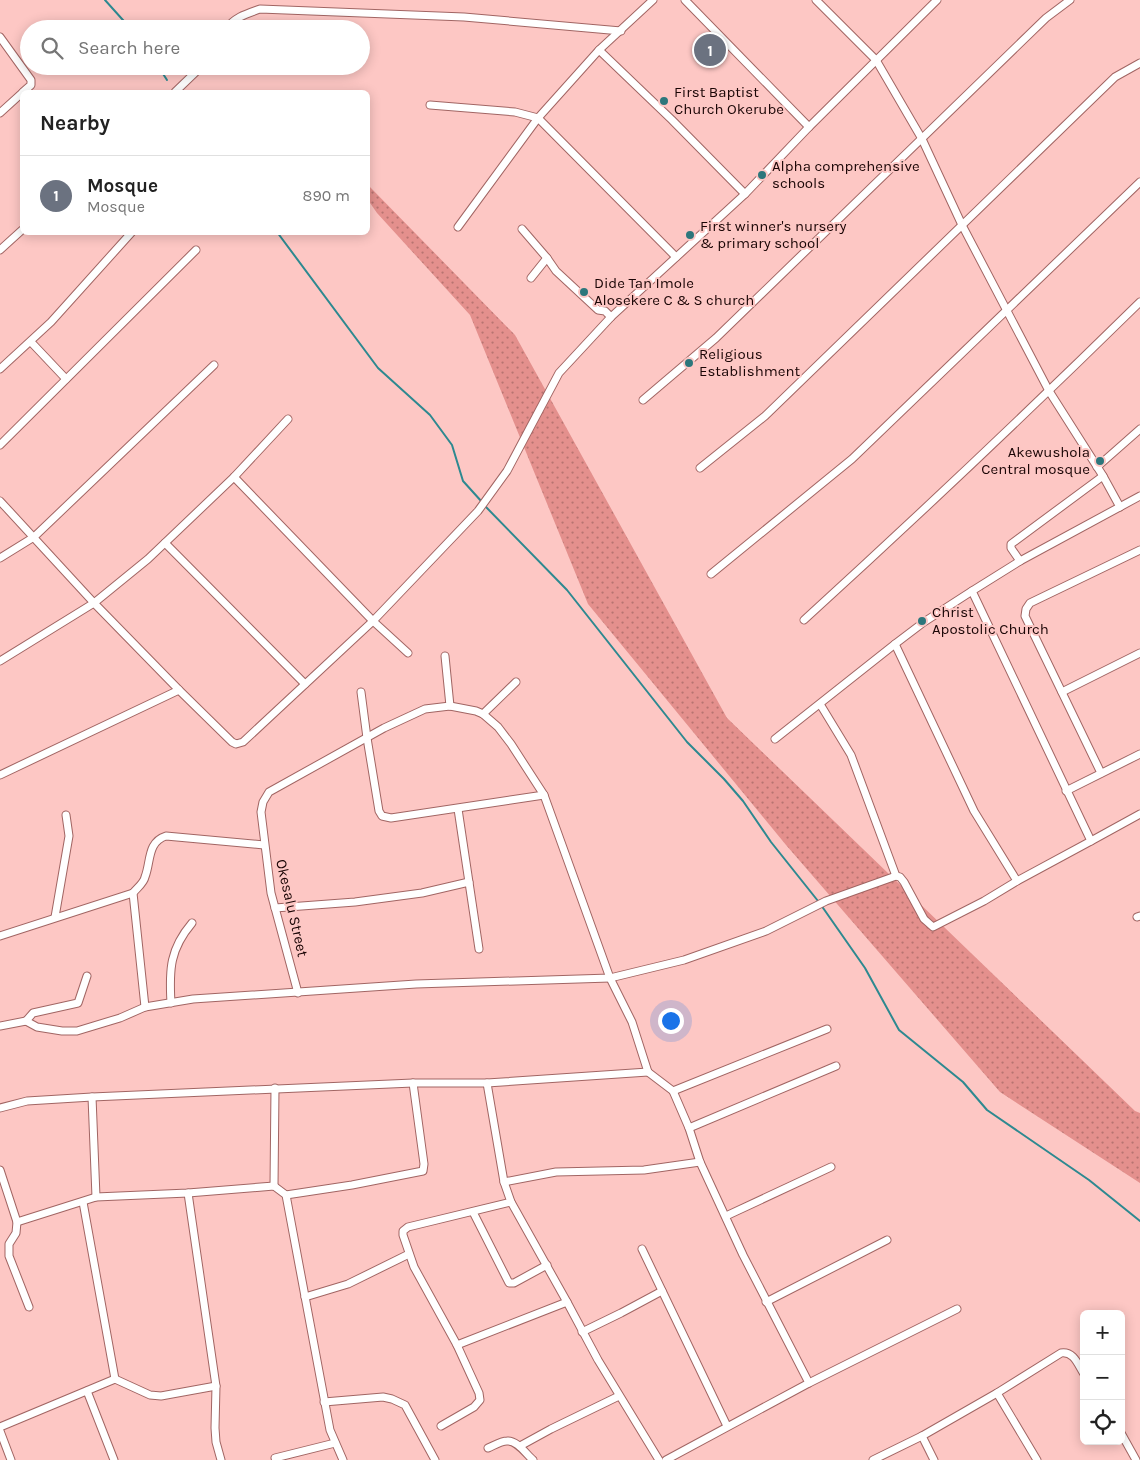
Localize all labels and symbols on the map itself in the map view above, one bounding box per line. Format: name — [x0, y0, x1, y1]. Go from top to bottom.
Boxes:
pin: 1 — [694, 31, 726, 69]
place label: First Baptist Church Okerube — [674, 83, 784, 118]
marker: First Baptist Church Okerube — [658, 95, 670, 107]
place label: Alpha comprehensive schools — [772, 157, 920, 192]
marker: Alpha comprehensive schools — [756, 169, 768, 181]
place label: First winner's nursery & primary school — [700, 217, 846, 252]
marker: First winner's nursery & primary school — [684, 229, 696, 241]
place label: Dide Tan Imole Alosekere C & S church — [594, 274, 754, 309]
marker: Dide Tan Imole Alosekere C & S church — [578, 286, 590, 298]
place label: Religious Establishment — [699, 345, 800, 380]
marker: Religious Establishment — [683, 357, 695, 369]
place label: Akewushola Central mosque — [981, 443, 1090, 478]
marker: Akewushola Central mosque — [1094, 455, 1106, 467]
place label: Christ Apostolic Church — [932, 603, 1049, 638]
marker: Christ Apostolic Church — [916, 615, 928, 627]
street label: Okesalu Street — [272, 857, 312, 959]
your location — [658, 1008, 684, 1034]

